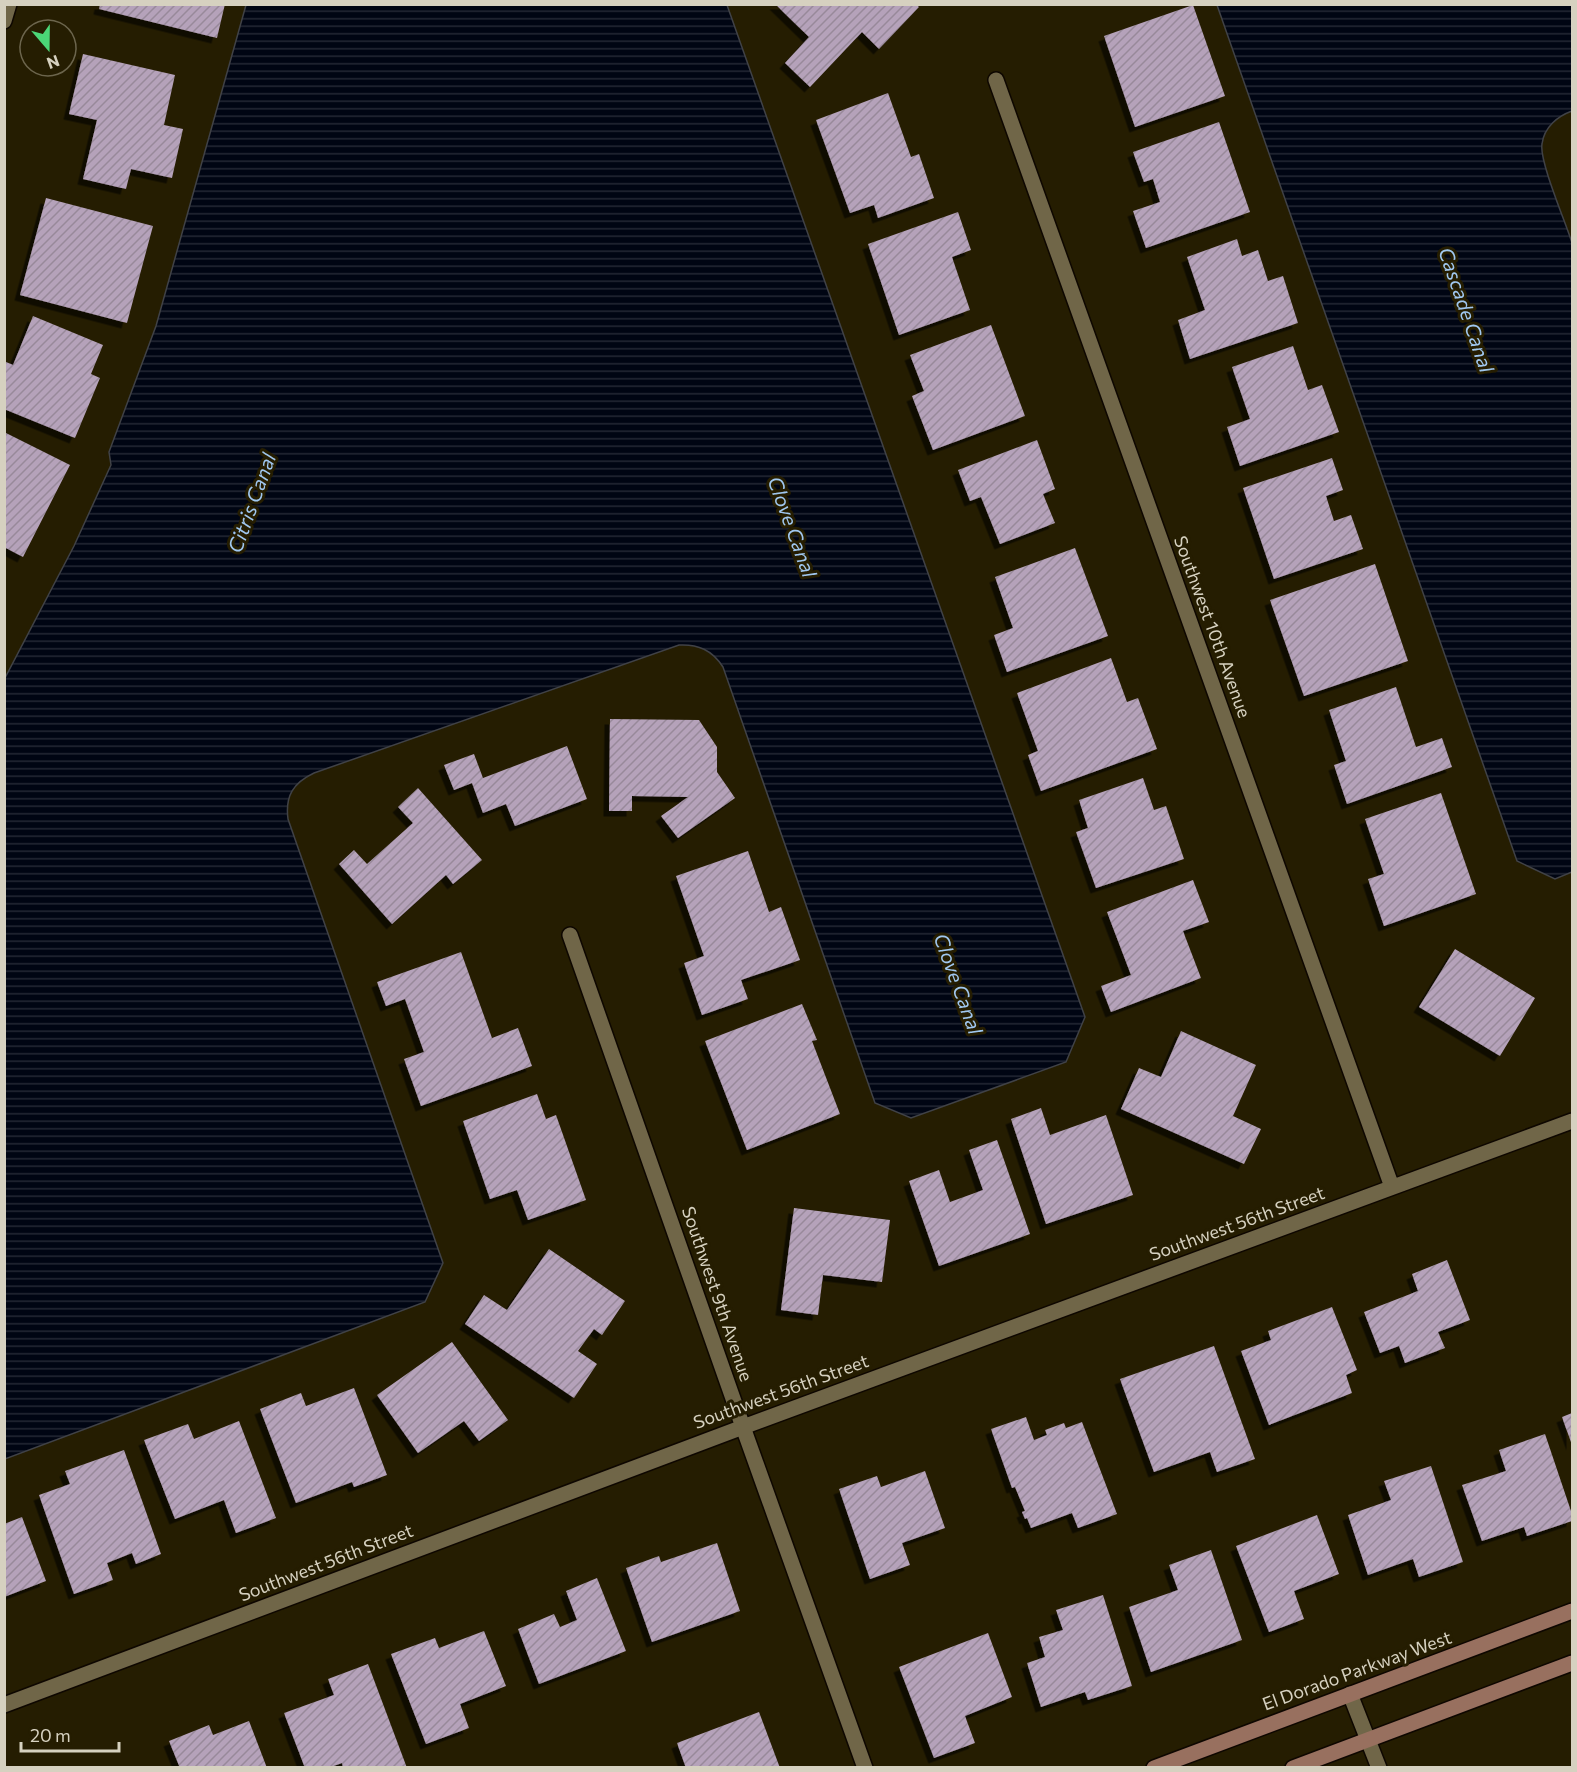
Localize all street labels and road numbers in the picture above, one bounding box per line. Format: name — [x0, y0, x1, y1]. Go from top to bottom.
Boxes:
street label: Southwest 10th Avenue — [1170, 533, 1256, 721]
street label: Southwest 56th Street — [1146, 1181, 1327, 1265]
street label: Southwest 9th Avenue — [678, 1203, 758, 1384]
street label: Southwest 56th Street — [690, 1349, 871, 1433]
street label: Southwest 56th Street — [235, 1519, 416, 1605]
street label: El Dorado Parkway West — [1259, 1626, 1454, 1715]

